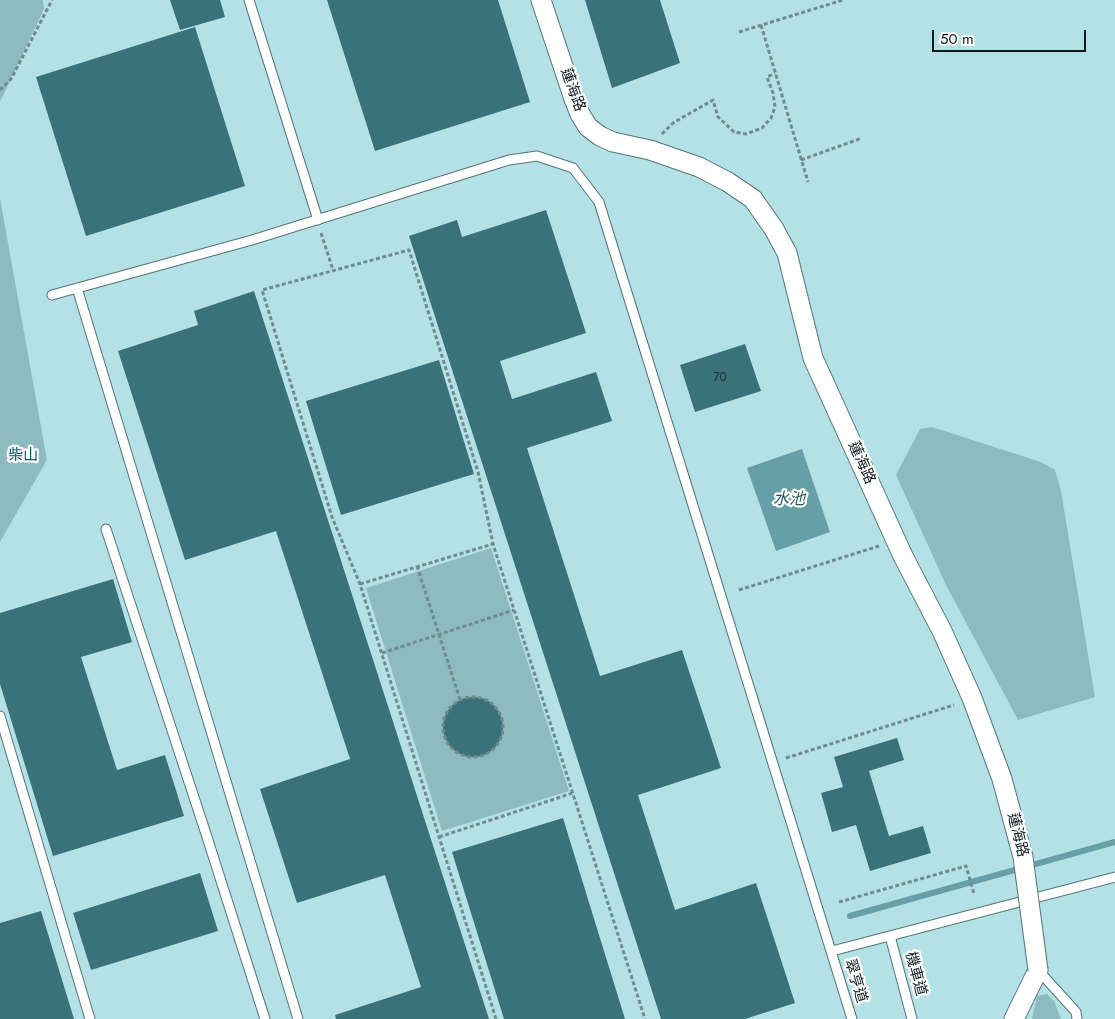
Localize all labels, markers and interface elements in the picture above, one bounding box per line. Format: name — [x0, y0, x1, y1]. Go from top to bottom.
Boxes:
scale bar — [935, 20, 1089, 52]
text: 50 m — [940, 28, 974, 50]
street label: 蓮海路 — [556, 66, 588, 114]
house number: 70 — [713, 371, 727, 385]
street label: 蓮海路 — [844, 439, 878, 487]
park label: 柴山 — [8, 447, 38, 465]
water label: 水池 — [773, 490, 805, 510]
street label: 蓮海路 — [1003, 811, 1031, 859]
street label: 機車道 — [900, 950, 930, 998]
street label: 翠亨道 — [840, 957, 870, 1005]

